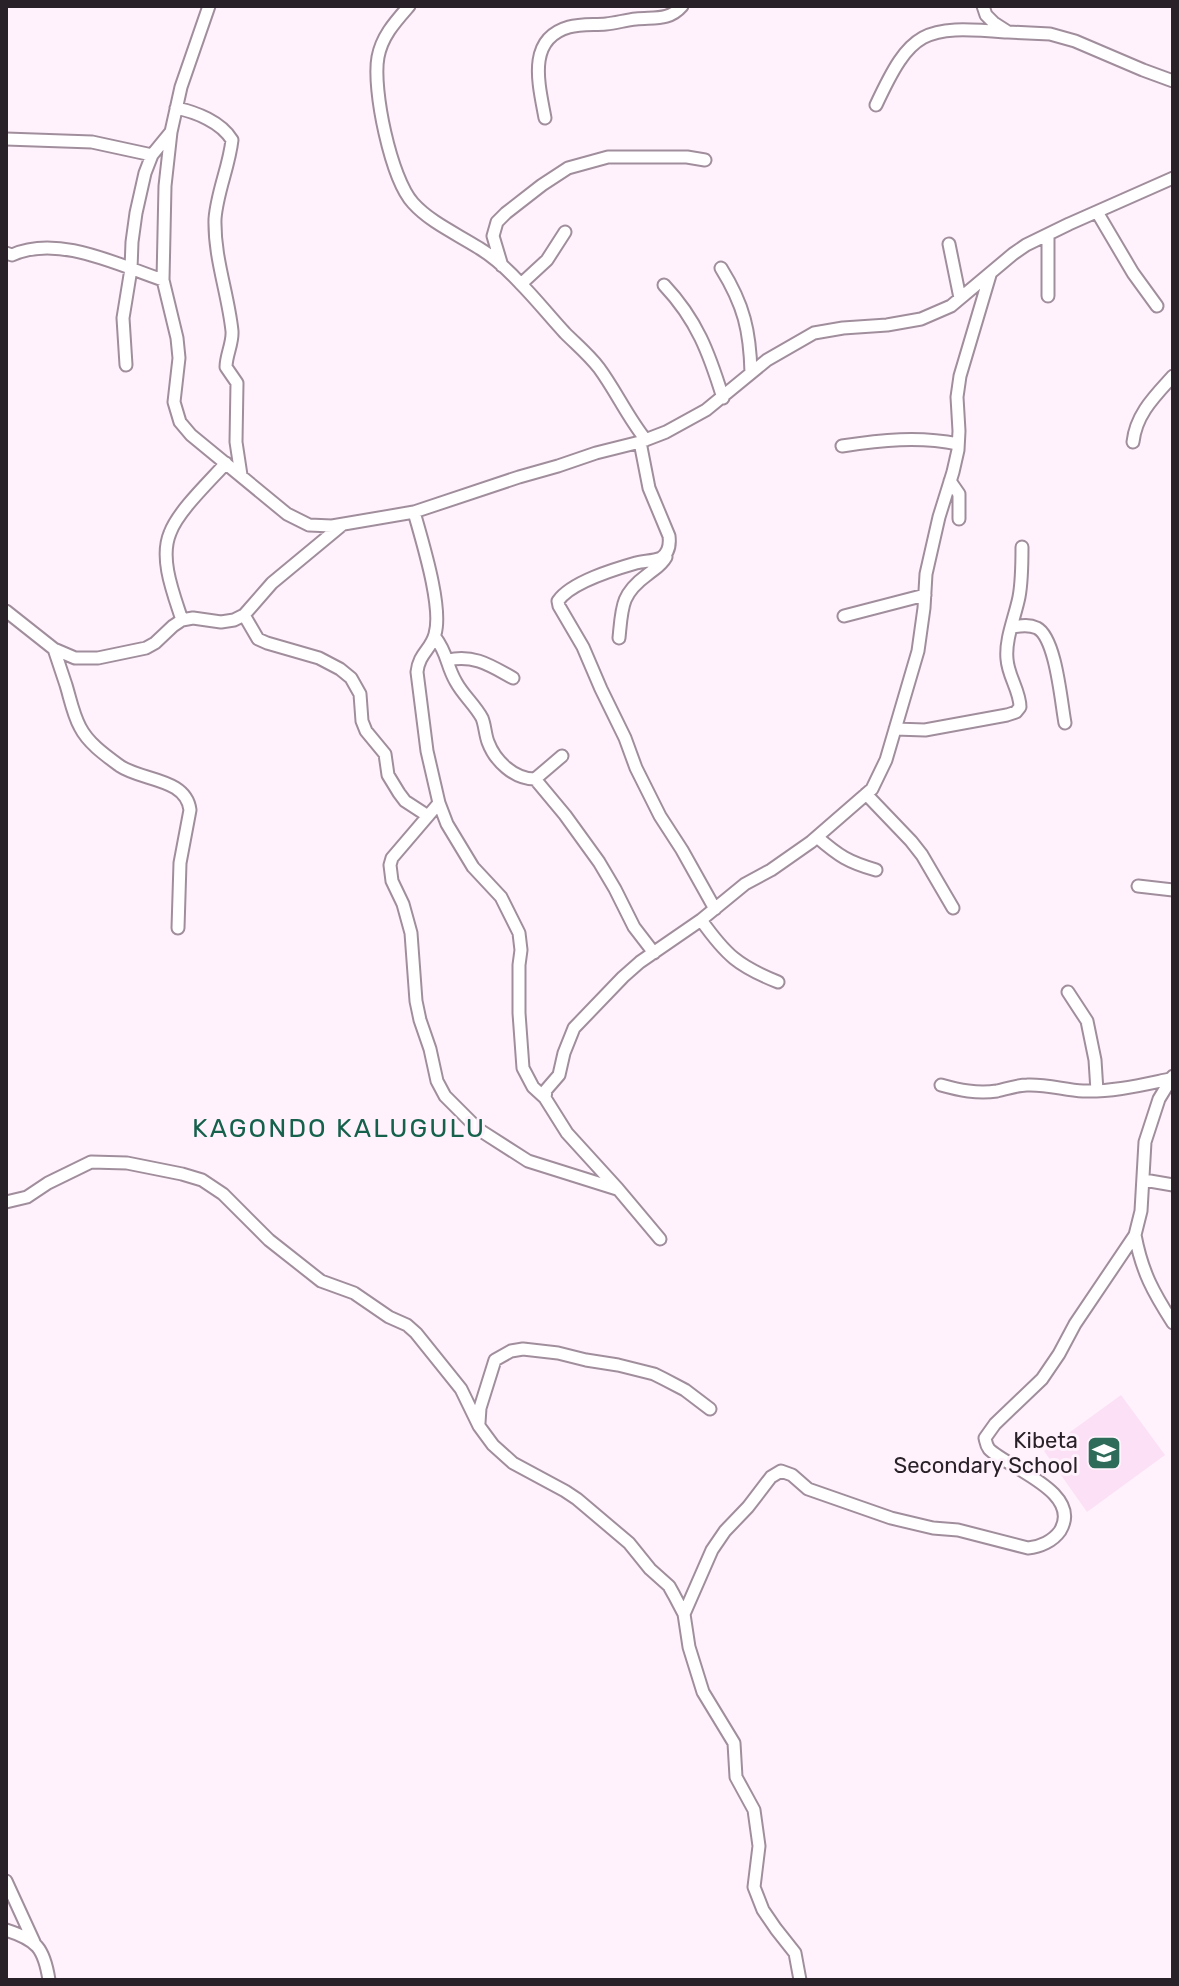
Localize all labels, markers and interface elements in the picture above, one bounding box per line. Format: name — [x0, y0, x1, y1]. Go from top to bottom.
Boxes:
district label: KAGONDO KALUGULU — [192, 1113, 486, 1144]
place label: Kibeta Secondary School — [894, 1427, 1078, 1479]
school or university icon: Kibeta Secondary School — [1085, 1434, 1123, 1472]

